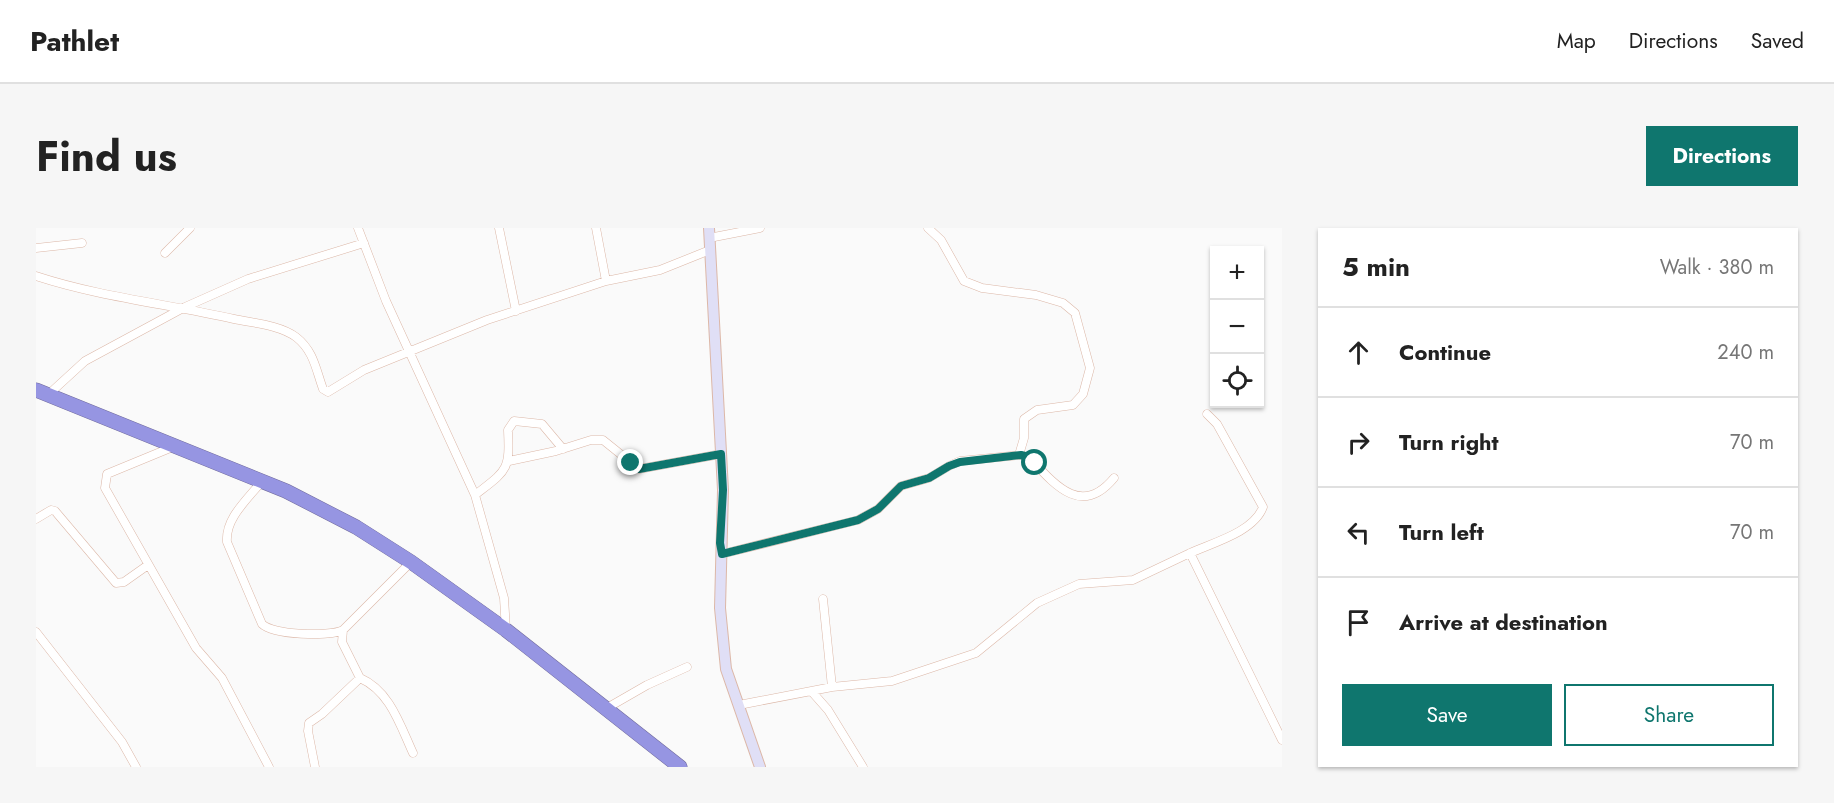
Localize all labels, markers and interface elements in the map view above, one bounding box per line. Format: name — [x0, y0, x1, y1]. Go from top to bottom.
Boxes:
text: Pathlet — [30, 21, 119, 62]
text: Map — [1557, 26, 1596, 56]
text: Directions — [1629, 26, 1718, 56]
text: Saved — [1751, 26, 1804, 56]
text: Find us — [36, 126, 177, 187]
button: Directions — [1646, 126, 1798, 186]
map controls — [1210, 246, 1264, 408]
button: + — [1210, 246, 1264, 300]
text: 5 min — [1342, 248, 1410, 286]
text: Walk · 380 m — [1660, 253, 1774, 282]
button: − — [1210, 300, 1264, 354]
icon: ahead — [1342, 336, 1375, 369]
text: Continue — [1399, 336, 1491, 368]
text: 240 m — [1717, 338, 1774, 367]
button: locate — [1210, 354, 1264, 408]
icon: right — [1342, 426, 1375, 459]
text: Turn right — [1399, 426, 1499, 458]
text: 70 m — [1730, 428, 1774, 457]
route end — [617, 449, 643, 475]
route start — [1021, 449, 1047, 475]
icon: left — [1342, 516, 1375, 549]
text: Turn left — [1399, 516, 1484, 548]
text: 70 m — [1730, 518, 1774, 547]
icon: arrive — [1342, 606, 1375, 639]
text: Arrive at destination — [1399, 606, 1608, 638]
button: Save — [1342, 684, 1552, 746]
button: Share — [1564, 684, 1774, 746]

